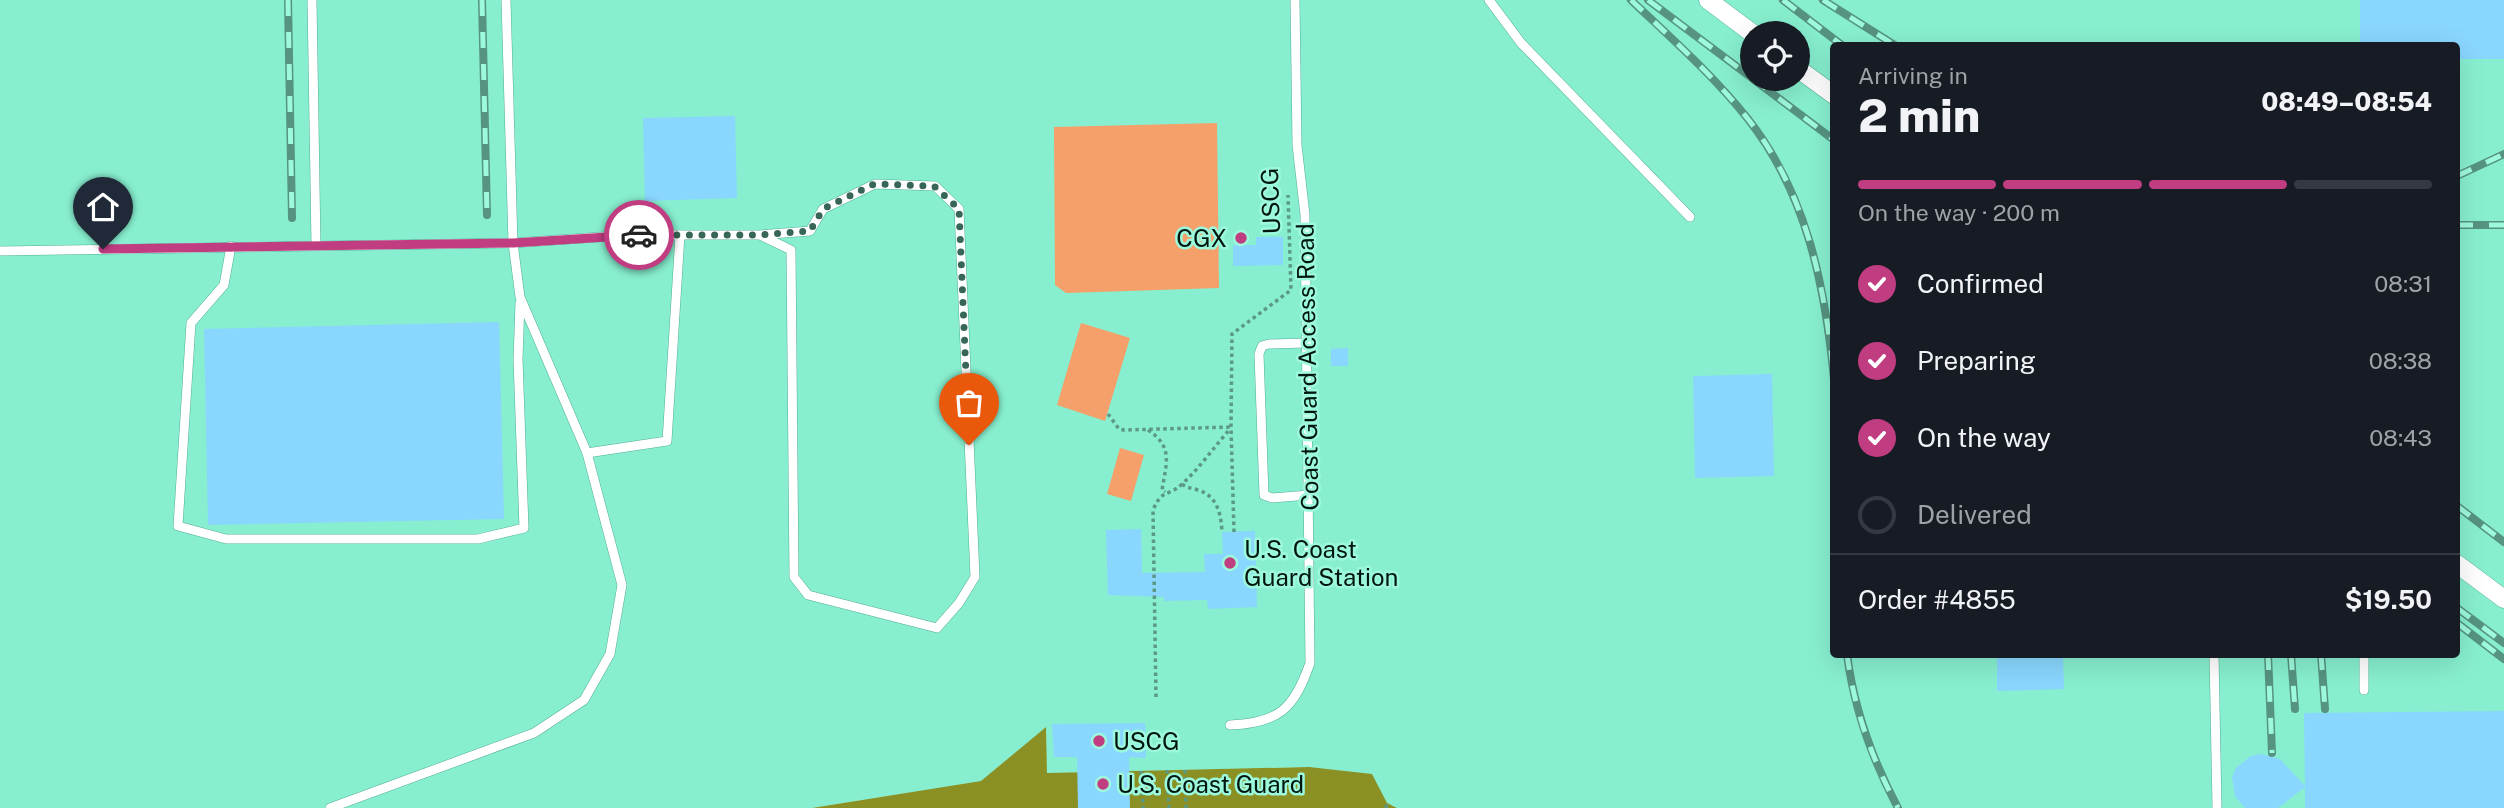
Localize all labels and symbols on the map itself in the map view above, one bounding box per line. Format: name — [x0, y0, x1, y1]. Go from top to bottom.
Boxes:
street label: USCG — [1255, 167, 1285, 235]
pin — [73, 177, 133, 249]
courier — [604, 200, 674, 270]
street label: Coast Guard Access Road — [1290, 223, 1324, 511]
place label: CGX — [1176, 224, 1227, 252]
marker: CGX — [1233, 230, 1249, 246]
pin — [939, 373, 999, 445]
place label: U.S. Coast Guard Station — [1244, 535, 1398, 591]
marker: U.S. Coast Guard Station — [1222, 555, 1238, 571]
place label: USCG — [1113, 727, 1180, 755]
marker: USCG — [1091, 733, 1107, 749]
place label: U.S. Coast Guard — [1117, 770, 1304, 798]
marker: U.S. Coast Guard — [1095, 776, 1111, 792]

